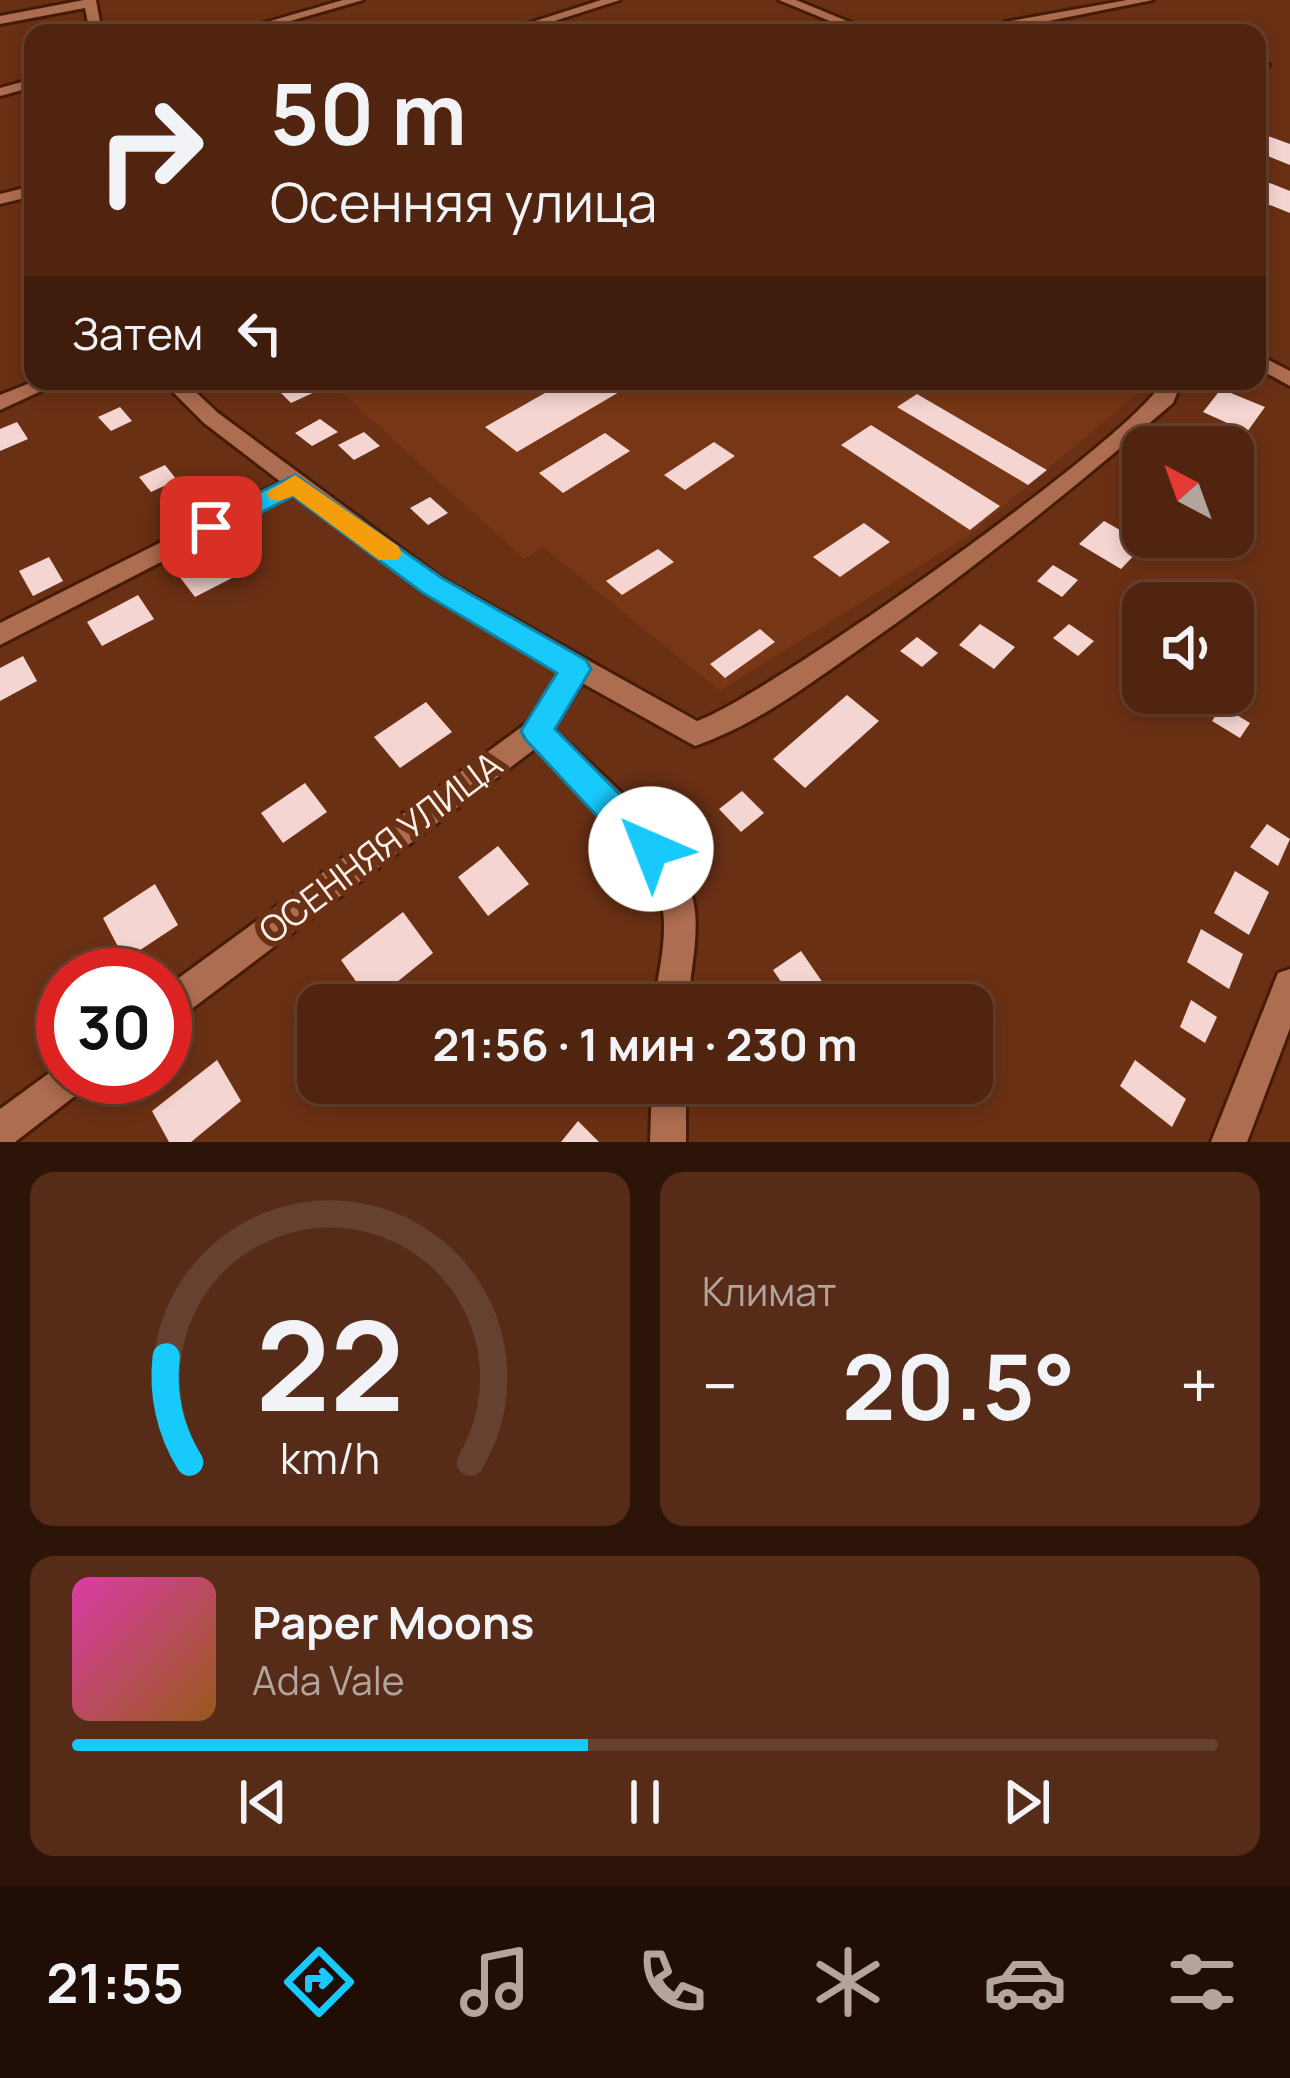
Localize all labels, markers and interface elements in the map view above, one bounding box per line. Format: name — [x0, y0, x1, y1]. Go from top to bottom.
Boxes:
text: 50 m — [270, 55, 467, 170]
icon: right — [72, 72, 228, 228]
text: Осенняя улица — [270, 164, 657, 238]
icon: left — [227, 300, 293, 366]
text: Затем — [72, 302, 203, 364]
north arrow — [1122, 426, 1254, 558]
map controls — [1122, 426, 1254, 714]
pin — [160, 476, 262, 578]
icon: arrive — [178, 494, 244, 560]
button: sound — [1122, 582, 1254, 714]
street label: ОСЕННЯЯ УЛИЦА — [248, 739, 512, 955]
position arrow — [588, 786, 714, 912]
speed limit sign: 30 — [36, 948, 192, 1104]
text: 21:56 · 1 мин · 230 m — [433, 1013, 857, 1075]
text: Климат — [702, 1264, 837, 1318]
text: 22 — [256, 1278, 404, 1448]
text: 20.5° — [842, 1324, 1075, 1447]
text: − — [702, 1340, 738, 1430]
text: + — [1180, 1340, 1218, 1430]
text: km/h — [280, 1428, 380, 1487]
text: Paper Moons — [252, 1591, 534, 1653]
text: Ada Vale — [252, 1653, 405, 1707]
icon: previous — [230, 1769, 296, 1835]
icon: pause — [612, 1769, 678, 1835]
icon: next — [994, 1769, 1060, 1835]
icon: directions — [277, 1940, 361, 2024]
icon: music — [453, 1940, 537, 2024]
icon: phone — [630, 1940, 714, 2024]
icon: climate — [806, 1940, 890, 2024]
icon: car — [983, 1940, 1067, 2024]
icon: filters — [1160, 1940, 1244, 2024]
text: 21:55 — [46, 1945, 184, 2019]

